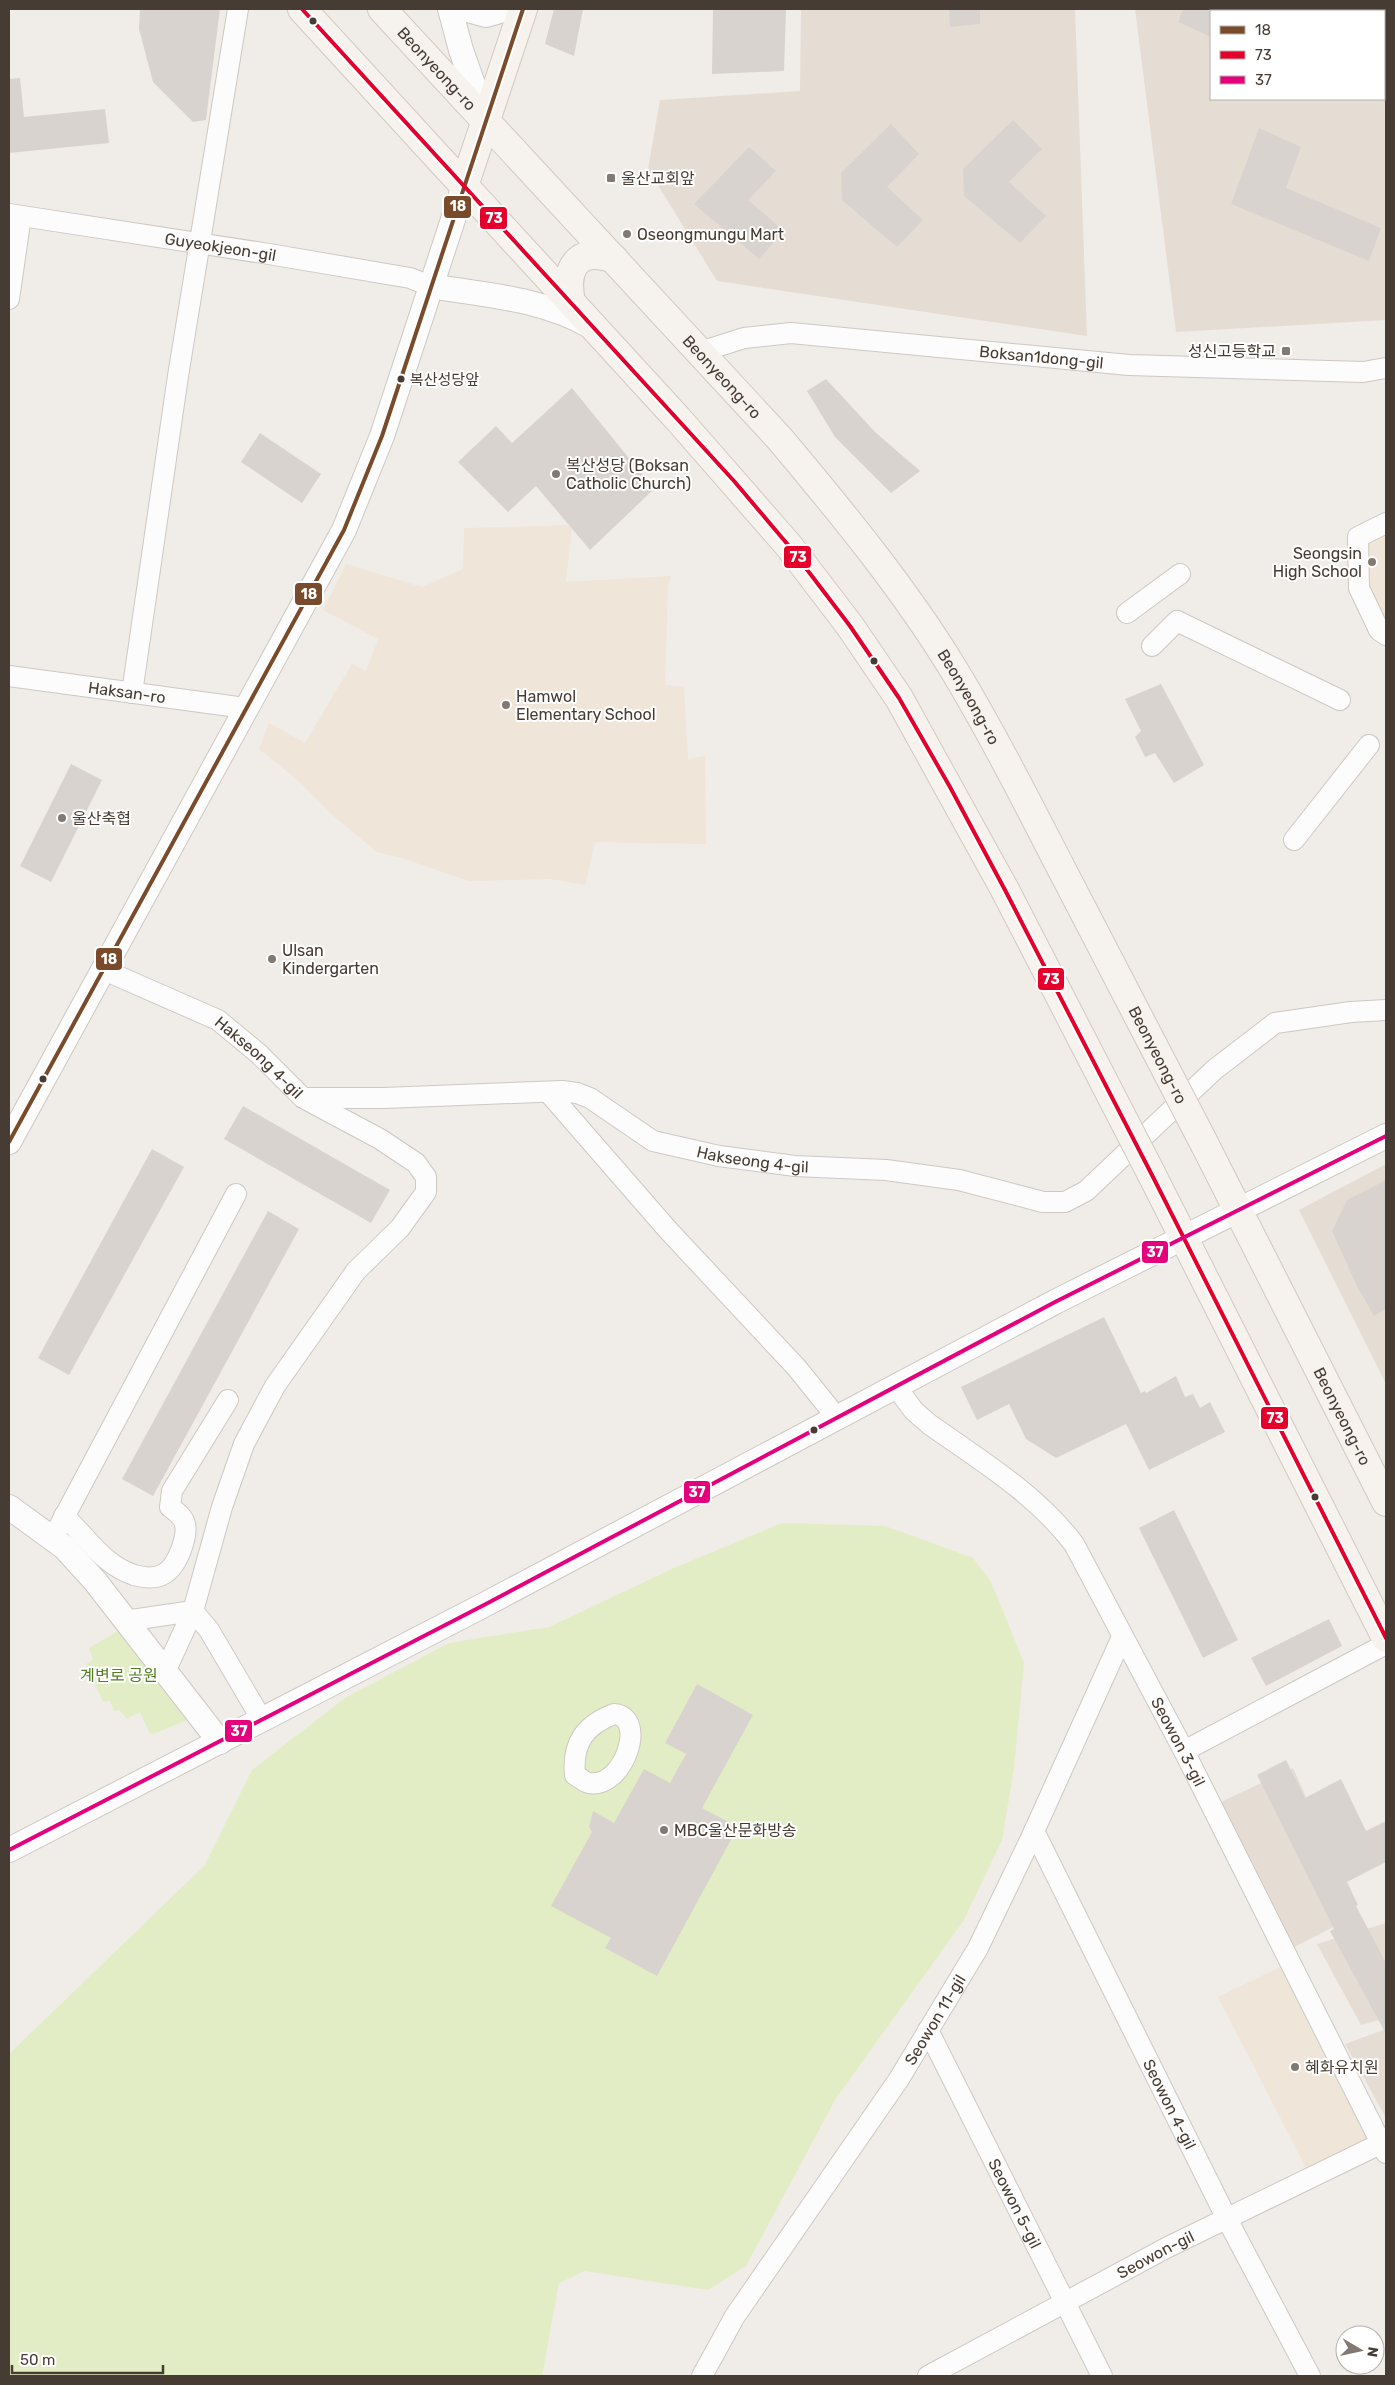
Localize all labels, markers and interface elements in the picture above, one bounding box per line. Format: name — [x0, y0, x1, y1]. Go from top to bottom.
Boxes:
legend — [1210, 10, 1385, 100]
unlabelled marker — [308, 16, 318, 26]
text: 18 — [1255, 21, 1271, 39]
street label: Beonyeong-ro — [393, 23, 480, 115]
text: 73 — [1255, 46, 1272, 64]
text: 37 — [1255, 71, 1272, 89]
place label: 울산교회앞 — [621, 169, 695, 188]
marker: 울산교회앞 — [605, 172, 617, 184]
line badge: 18 — [443, 195, 472, 219]
text: 18 — [450, 198, 466, 215]
line badge: 73 — [479, 206, 508, 230]
text: 73 — [485, 210, 503, 227]
place label: Oseongmungu Mart — [637, 225, 784, 244]
marker: Oseongmungu Mart — [621, 228, 633, 240]
street label: Guyeokjeon-gil — [163, 229, 278, 265]
street label: Beonyeong-ro — [679, 331, 765, 423]
street label: Boksan1dong-gil — [978, 342, 1104, 373]
place label: 성신고등학교 — [1188, 342, 1276, 361]
marker: 성신고등학교 — [1280, 345, 1292, 357]
place label: 복산성당앞 — [410, 371, 479, 389]
marker: 복산성당앞 — [396, 374, 406, 384]
place label: 복산성당 (Boksan Catholic Church) — [566, 456, 691, 493]
marker: 복산성당 (Boksan Catholic Church) — [550, 468, 562, 480]
place label: Seongsin High School — [1273, 544, 1362, 581]
line badge: 73 — [783, 545, 812, 569]
text: 73 — [789, 549, 807, 566]
marker: Seongsin High School — [1366, 556, 1378, 568]
line badge: 18 — [294, 582, 323, 606]
text: 18 — [301, 586, 317, 603]
street label: Beonyeong-ro — [933, 646, 1004, 748]
unlabelled marker — [869, 656, 879, 666]
street label: Haksan-ro — [87, 678, 167, 707]
place label: Hamwol Elementary School — [516, 687, 656, 724]
marker: Hamwol Elementary School — [500, 699, 512, 711]
place label: 울산축협 — [72, 809, 131, 828]
marker: 울산축협 — [56, 812, 68, 824]
place label: Ulsan Kindergarten — [282, 941, 379, 978]
line badge: 18 — [95, 947, 123, 971]
text: 18 — [101, 951, 117, 968]
marker: Ulsan Kindergarten — [266, 953, 278, 965]
line badge: 73 — [1037, 967, 1065, 991]
text: 73 — [1042, 971, 1060, 988]
street label: Beonyeong-ro — [1125, 1003, 1191, 1107]
street label: Hakseong 4-gil — [211, 1012, 307, 1103]
unlabelled marker — [38, 1074, 48, 1084]
street label: Hakseong 4-gil — [695, 1142, 809, 1177]
line badge: 37 — [1141, 1240, 1169, 1264]
text: 37 — [1146, 1244, 1164, 1261]
street label: Beonyeong-ro — [1309, 1364, 1375, 1468]
line badge: 73 — [1260, 1406, 1289, 1430]
text: 73 — [1266, 1410, 1284, 1427]
unlabelled marker — [809, 1425, 819, 1435]
line badge: 37 — [683, 1480, 711, 1504]
text: 37 — [688, 1484, 706, 1501]
unlabelled marker — [1310, 1492, 1320, 1502]
park label: 계변로 공원 — [80, 1666, 158, 1685]
street label: Seowon 3-gil — [1147, 1694, 1209, 1790]
line badge: 37 — [224, 1719, 253, 1743]
text: 37 — [230, 1723, 248, 1740]
place label: MBC울산문화방송 — [674, 1821, 796, 1840]
marker: MBC울산문화방송 — [658, 1824, 670, 1836]
street label: Seowon 11-gil — [901, 1971, 970, 2069]
street label: Seowon 4-gil — [1139, 2056, 1200, 2153]
place label: 혜화유치원 — [1305, 2058, 1379, 2077]
marker: 혜화유치원 — [1289, 2061, 1301, 2073]
street label: Seowon 5-gil — [984, 2156, 1045, 2252]
street label: Seowon-gil — [1114, 2227, 1197, 2283]
north arrow — [1335, 2325, 1385, 2375]
scale bar — [12, 2342, 164, 2374]
text: N — [1363, 2346, 1382, 2358]
text: 50 m — [20, 2351, 55, 2369]

